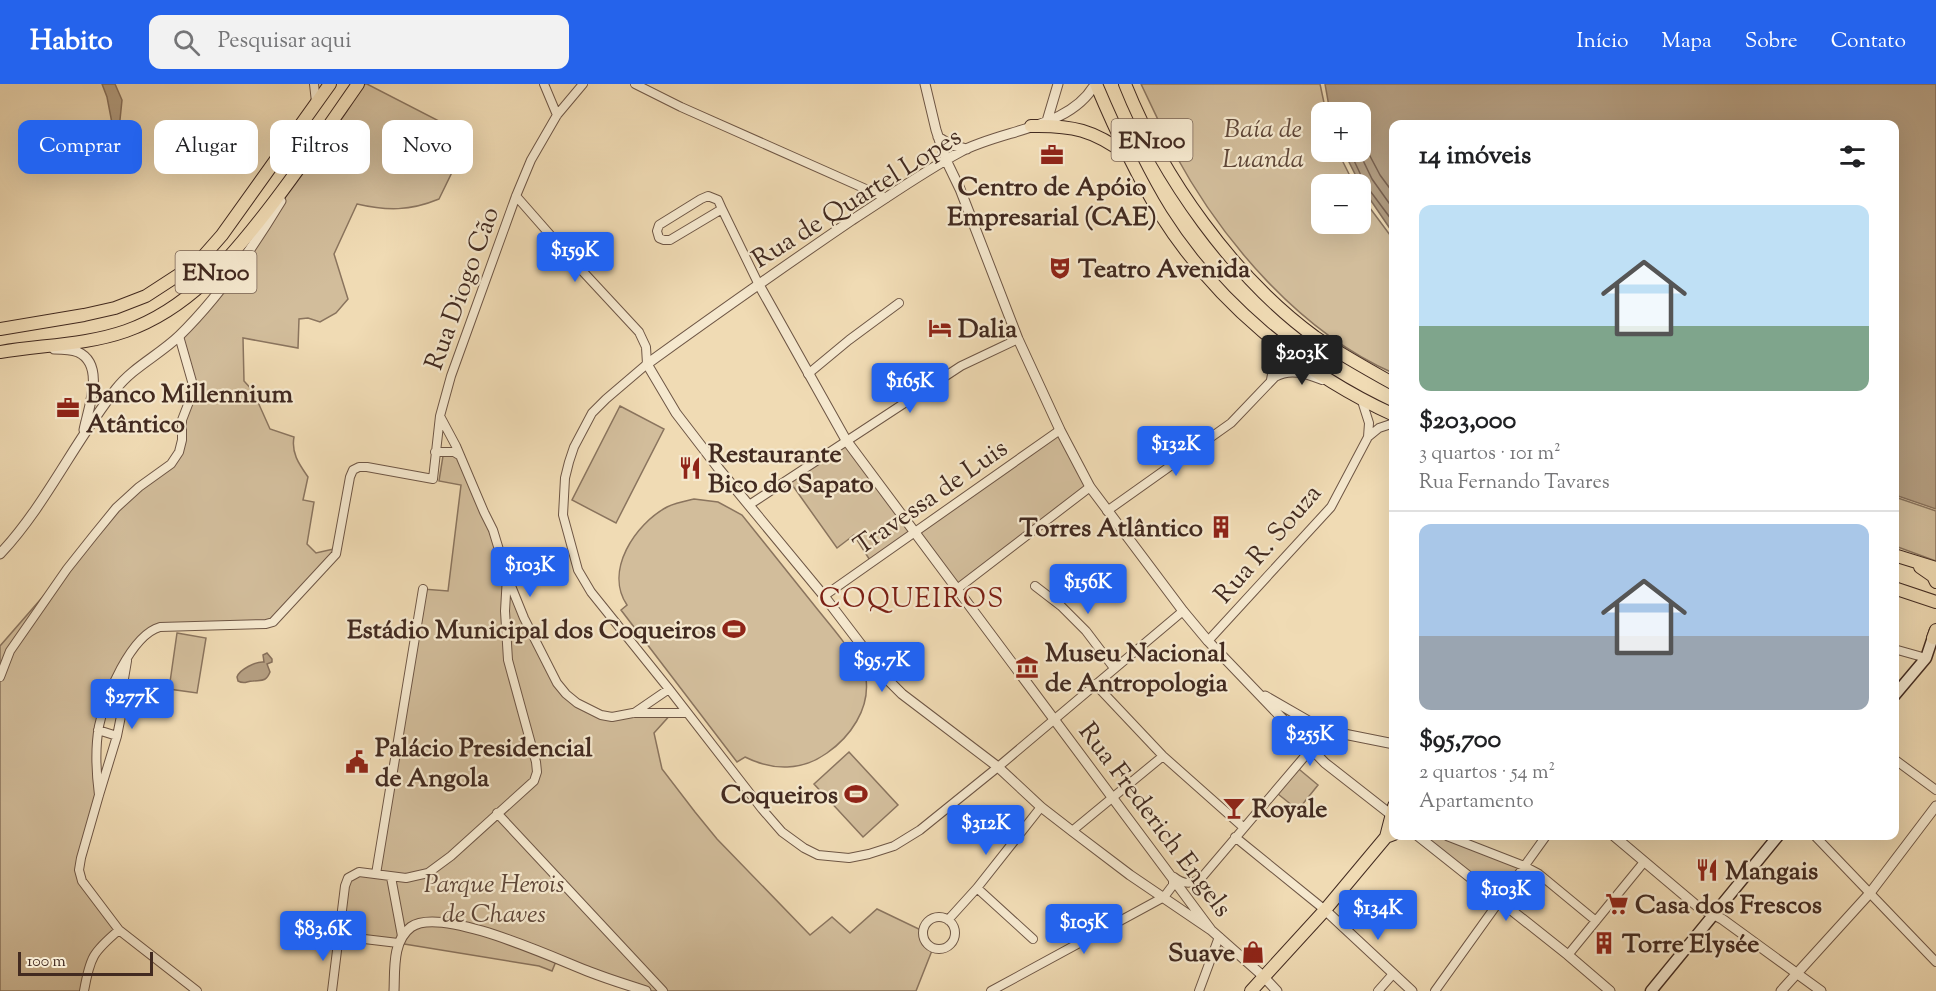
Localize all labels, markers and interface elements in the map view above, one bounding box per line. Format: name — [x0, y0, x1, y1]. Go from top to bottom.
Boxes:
search box — [149, 15, 569, 69]
text: Habito — [30, 22, 113, 62]
icon: search — [170, 26, 203, 59]
text: Pesquisar aqui — [218, 26, 351, 58]
text: Início — [1577, 27, 1629, 57]
text: Mapa — [1662, 27, 1712, 57]
text: Sobre — [1745, 27, 1798, 57]
text: Contato — [1831, 27, 1906, 57]
map controls — [1311, 102, 1371, 234]
button: + — [1311, 102, 1371, 162]
park label: Baía de Luanda — [1222, 112, 1304, 179]
road number: EN100 — [1112, 119, 1192, 161]
chip: Comprar — [18, 120, 142, 174]
chip: Alugar — [154, 120, 258, 174]
chip: Filtros — [270, 120, 370, 174]
chip: Novo — [382, 120, 473, 174]
street label: Rua de Quartel Lopes — [745, 120, 969, 279]
text: 14 imóveis — [1419, 138, 1531, 175]
icon: filters — [1836, 140, 1869, 173]
office icon: Centro de Apóio Empresarial (CAE) — [1039, 142, 1065, 168]
place label: Centro de Apóio Empresarial (CAE) — [947, 170, 1157, 237]
button: − — [1311, 174, 1371, 234]
street label: Rua Diogo Cão — [417, 202, 510, 376]
pin: $159K — [533, 232, 617, 283]
text: $159K — [551, 237, 599, 266]
icon: home — [1590, 244, 1698, 352]
road number: EN100 — [176, 251, 256, 293]
place label: Teatro Avenida — [1078, 252, 1250, 289]
theatre icon: Teatro Avenida — [1047, 255, 1073, 281]
place label: Dalia — [958, 312, 1017, 349]
hotel icon: Dalia — [927, 315, 953, 341]
pin: $203K — [1260, 335, 1344, 386]
text: $203K — [1275, 340, 1329, 369]
pin: $165K — [868, 363, 952, 414]
text: $165K — [886, 368, 934, 397]
place label: Banco Millennium Atântico — [86, 377, 294, 444]
office icon: Banco Millennium Atântico — [55, 395, 81, 421]
text: $203,000 — [1419, 403, 1516, 440]
pin: $132K — [1134, 426, 1218, 477]
street label: Travessa de Luis — [847, 431, 1016, 565]
text: $132K — [1151, 431, 1201, 460]
place label: Restaurante Bico do Sapato — [708, 437, 874, 504]
text: 3 quartos · 101 m² — [1419, 440, 1561, 469]
restaurant icon: Restaurante Bico do Sapato — [677, 455, 703, 481]
text: Rua Fernando Tavares — [1419, 469, 1610, 498]
street label: Rua R. Souza — [1206, 477, 1331, 613]
place label: Torres Atlântico — [1019, 511, 1203, 548]
building icon: Torres Atlântico — [1208, 514, 1234, 540]
pin: $103K — [488, 547, 572, 598]
text: $103K — [505, 552, 555, 581]
icon: home — [1590, 563, 1698, 671]
pin: $156K — [1046, 564, 1130, 615]
text: $156K — [1064, 569, 1112, 598]
district label: COQUEIROS — [819, 581, 1005, 620]
place label: Estádio Municipal dos Coqueiros — [347, 613, 716, 650]
sports icon: Estádio Municipal dos Coqueiros — [721, 616, 747, 642]
place label: Museu Nacional de Antropologia — [1045, 636, 1228, 703]
pin: $95.7K — [833, 642, 931, 693]
text: $95.7K — [854, 647, 910, 676]
museum icon: Museu Nacional de Antropologia — [1014, 654, 1040, 680]
pin: $277K — [90, 679, 174, 730]
text: $277K — [105, 684, 159, 713]
street label: Rua Frederich Engels — [1068, 715, 1240, 926]
pin: $255K — [1268, 716, 1352, 767]
text: $255K — [1286, 721, 1334, 750]
text: $95,700 — [1419, 722, 1501, 759]
place label: Palácio Presidencial de Angola — [375, 731, 593, 798]
public building icon: Palácio Presidencial de Angola — [344, 749, 370, 775]
text: 2 quartos · 54 m² — [1419, 759, 1555, 788]
place label: Coqueiros — [721, 778, 838, 815]
sports icon: Coqueiros — [843, 781, 869, 807]
text: Apartamento — [1419, 788, 1534, 817]
place label: Royale — [1252, 792, 1327, 829]
bar icon: Royale — [1221, 795, 1247, 821]
pin: $312K — [944, 805, 1028, 856]
text: $312K — [961, 810, 1011, 839]
place label: Mangais — [1725, 854, 1818, 891]
restaurant icon: Mangais — [1694, 857, 1720, 883]
park label: Parque Herois de Chaves — [424, 867, 564, 934]
pin: $103K — [1464, 871, 1548, 922]
text: $103K — [1481, 876, 1531, 905]
place label: Casa dos Frescos — [1635, 888, 1822, 925]
pin: $134K — [1336, 890, 1420, 941]
supermarket icon: Casa dos Frescos — [1604, 891, 1630, 917]
text: $134K — [1353, 895, 1403, 924]
pin: $105K — [1042, 904, 1126, 955]
text: $105K — [1059, 909, 1109, 938]
pin: $83.6K — [274, 911, 372, 962]
text: $83.6K — [294, 916, 352, 945]
place label: Torre Elysée — [1622, 927, 1759, 964]
building icon: Torre Elysée — [1591, 930, 1617, 956]
place label: Suave — [1168, 936, 1235, 973]
shop icon: Suave — [1240, 939, 1266, 965]
scale bar — [18, 949, 153, 976]
text: 100 m — [27, 951, 66, 974]

